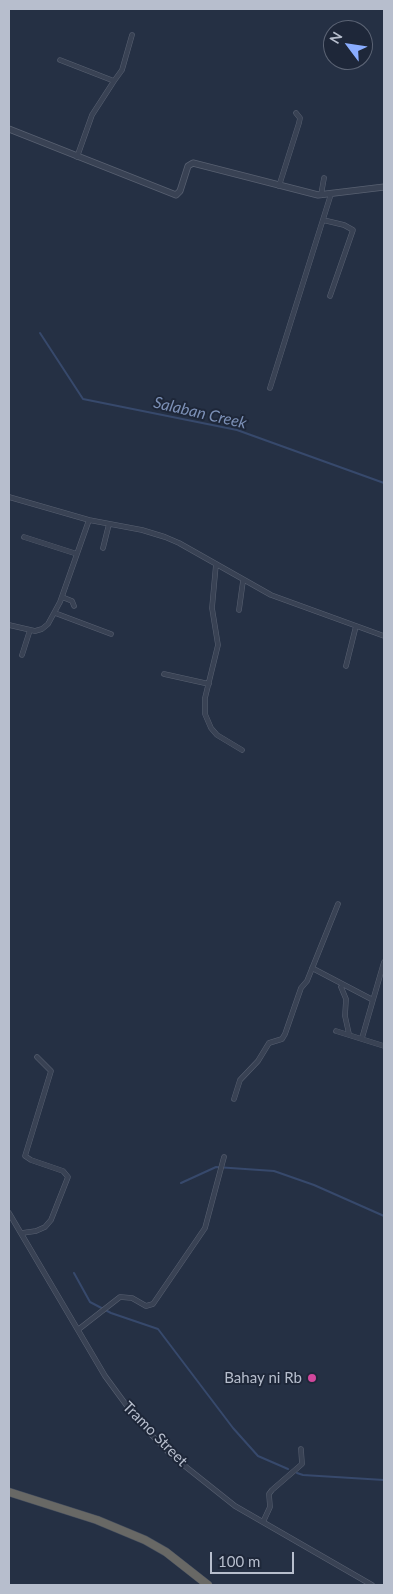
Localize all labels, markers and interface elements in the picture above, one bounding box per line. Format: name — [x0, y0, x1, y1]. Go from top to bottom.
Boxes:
north arrow — [323, 20, 373, 70]
text: N — [326, 29, 346, 47]
water label: Salaban Creek — [152, 393, 248, 433]
place label: Bahay ni Rb — [224, 1369, 302, 1387]
marker: Bahay ni Rb — [306, 1372, 318, 1384]
street label: Tramo Street — [119, 1398, 191, 1470]
scale bar — [213, 1542, 297, 1574]
text: 100 m — [218, 1552, 260, 1570]

